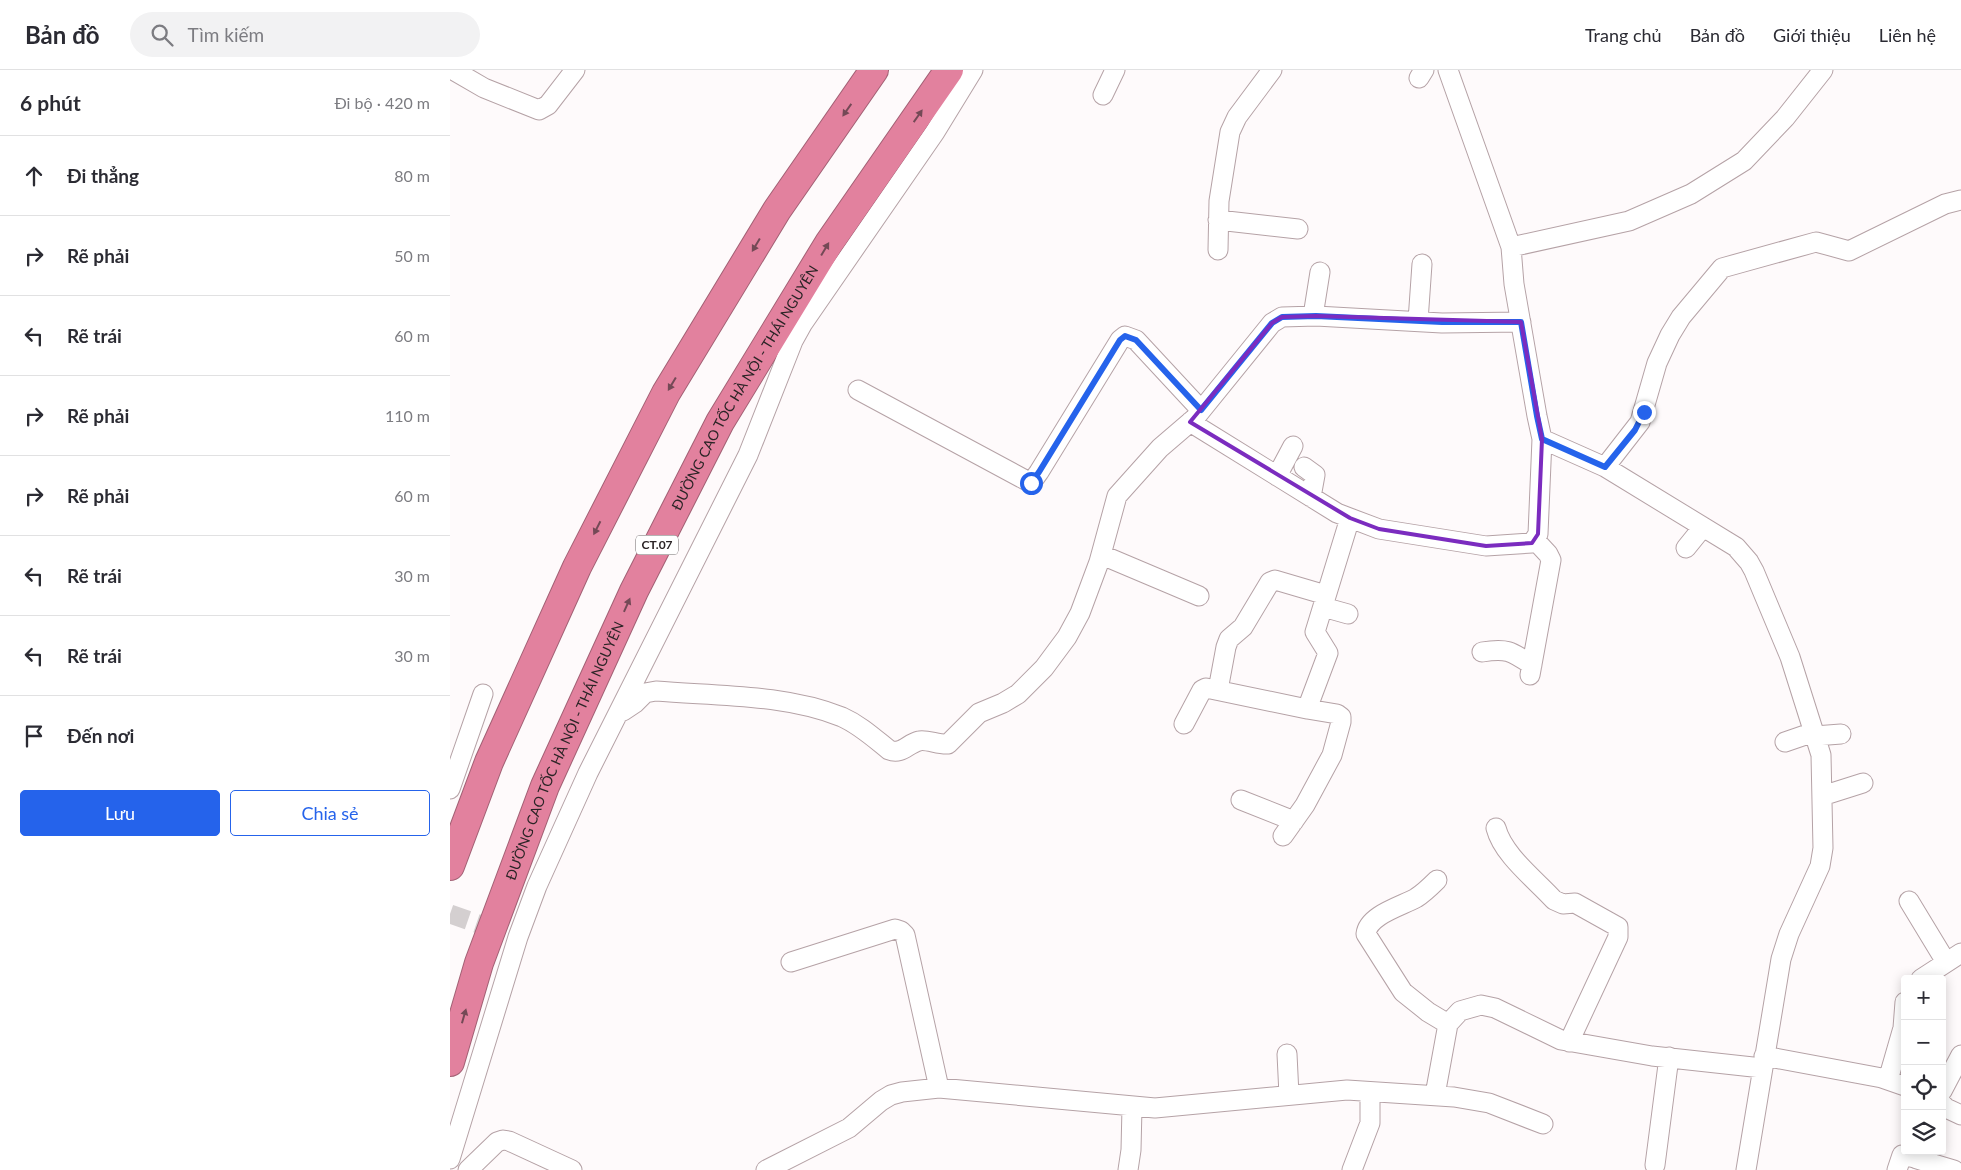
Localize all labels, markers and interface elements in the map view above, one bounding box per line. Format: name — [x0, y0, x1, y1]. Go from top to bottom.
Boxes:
search box — [130, 12, 480, 57]
text: Bản đồ — [25, 20, 100, 49]
icon: search — [148, 21, 176, 49]
text: Tìm kiếm — [188, 23, 264, 46]
text: Trang chủ — [1585, 24, 1662, 46]
text: Bản đồ — [1690, 24, 1745, 46]
text: Giới thiệu — [1773, 24, 1851, 46]
text: Liên hệ — [1879, 24, 1936, 46]
text: 6 phút — [20, 90, 81, 115]
text: Đi bộ · 420 m — [334, 93, 430, 112]
one-way arrow — [842, 103, 852, 117]
one-way arrow — [913, 109, 923, 122]
icon: ahead — [20, 162, 48, 190]
text: Đi thẳng — [67, 164, 139, 187]
text: 80 m — [394, 166, 430, 185]
one-way arrow — [751, 238, 760, 251]
icon: right — [20, 242, 48, 270]
one-way arrow — [820, 242, 829, 256]
text: Rẽ phải — [67, 244, 129, 267]
text: 50 m — [394, 246, 430, 265]
street label: ĐƯỜNG CAO TỐC HÀ NỘI - THÁI NGUYÊN — [668, 262, 821, 513]
icon: left — [20, 322, 48, 350]
text: Rẽ trái — [67, 324, 122, 347]
text: 60 m — [394, 326, 430, 345]
one-way arrow — [667, 377, 676, 390]
route end — [1633, 401, 1656, 424]
icon: right — [20, 402, 48, 430]
text: Rẽ phải — [67, 404, 129, 427]
text: 110 m — [385, 406, 430, 425]
route start — [1020, 472, 1043, 495]
icon: right — [20, 482, 48, 510]
text: Rẽ phải — [67, 484, 129, 507]
text: 60 m — [394, 486, 430, 505]
one-way arrow — [593, 521, 601, 535]
road number: CT.07 — [636, 536, 678, 554]
icon: left — [20, 562, 48, 590]
text: Rẽ trái — [67, 564, 122, 587]
text: 30 m — [394, 566, 430, 585]
one-way arrow — [624, 598, 632, 612]
street label: ĐƯỜNG CAO TỐC HÀ NỘI - THÁI NGUYÊN — [502, 619, 627, 882]
icon: left — [20, 642, 48, 670]
text: Rẽ trái — [67, 644, 122, 667]
text: 30 m — [394, 646, 430, 665]
icon: arrive — [20, 722, 48, 750]
text: Đến nơi — [67, 724, 134, 747]
button: Lưu — [20, 790, 220, 836]
button: Chia sẻ — [230, 790, 430, 836]
map controls — [1901, 975, 1946, 1155]
button: + — [1901, 975, 1946, 1020]
one-way arrow — [460, 1008, 468, 1023]
button: − — [1901, 1020, 1946, 1065]
button: locate — [1901, 1065, 1946, 1110]
button: layers — [1901, 1110, 1946, 1155]

